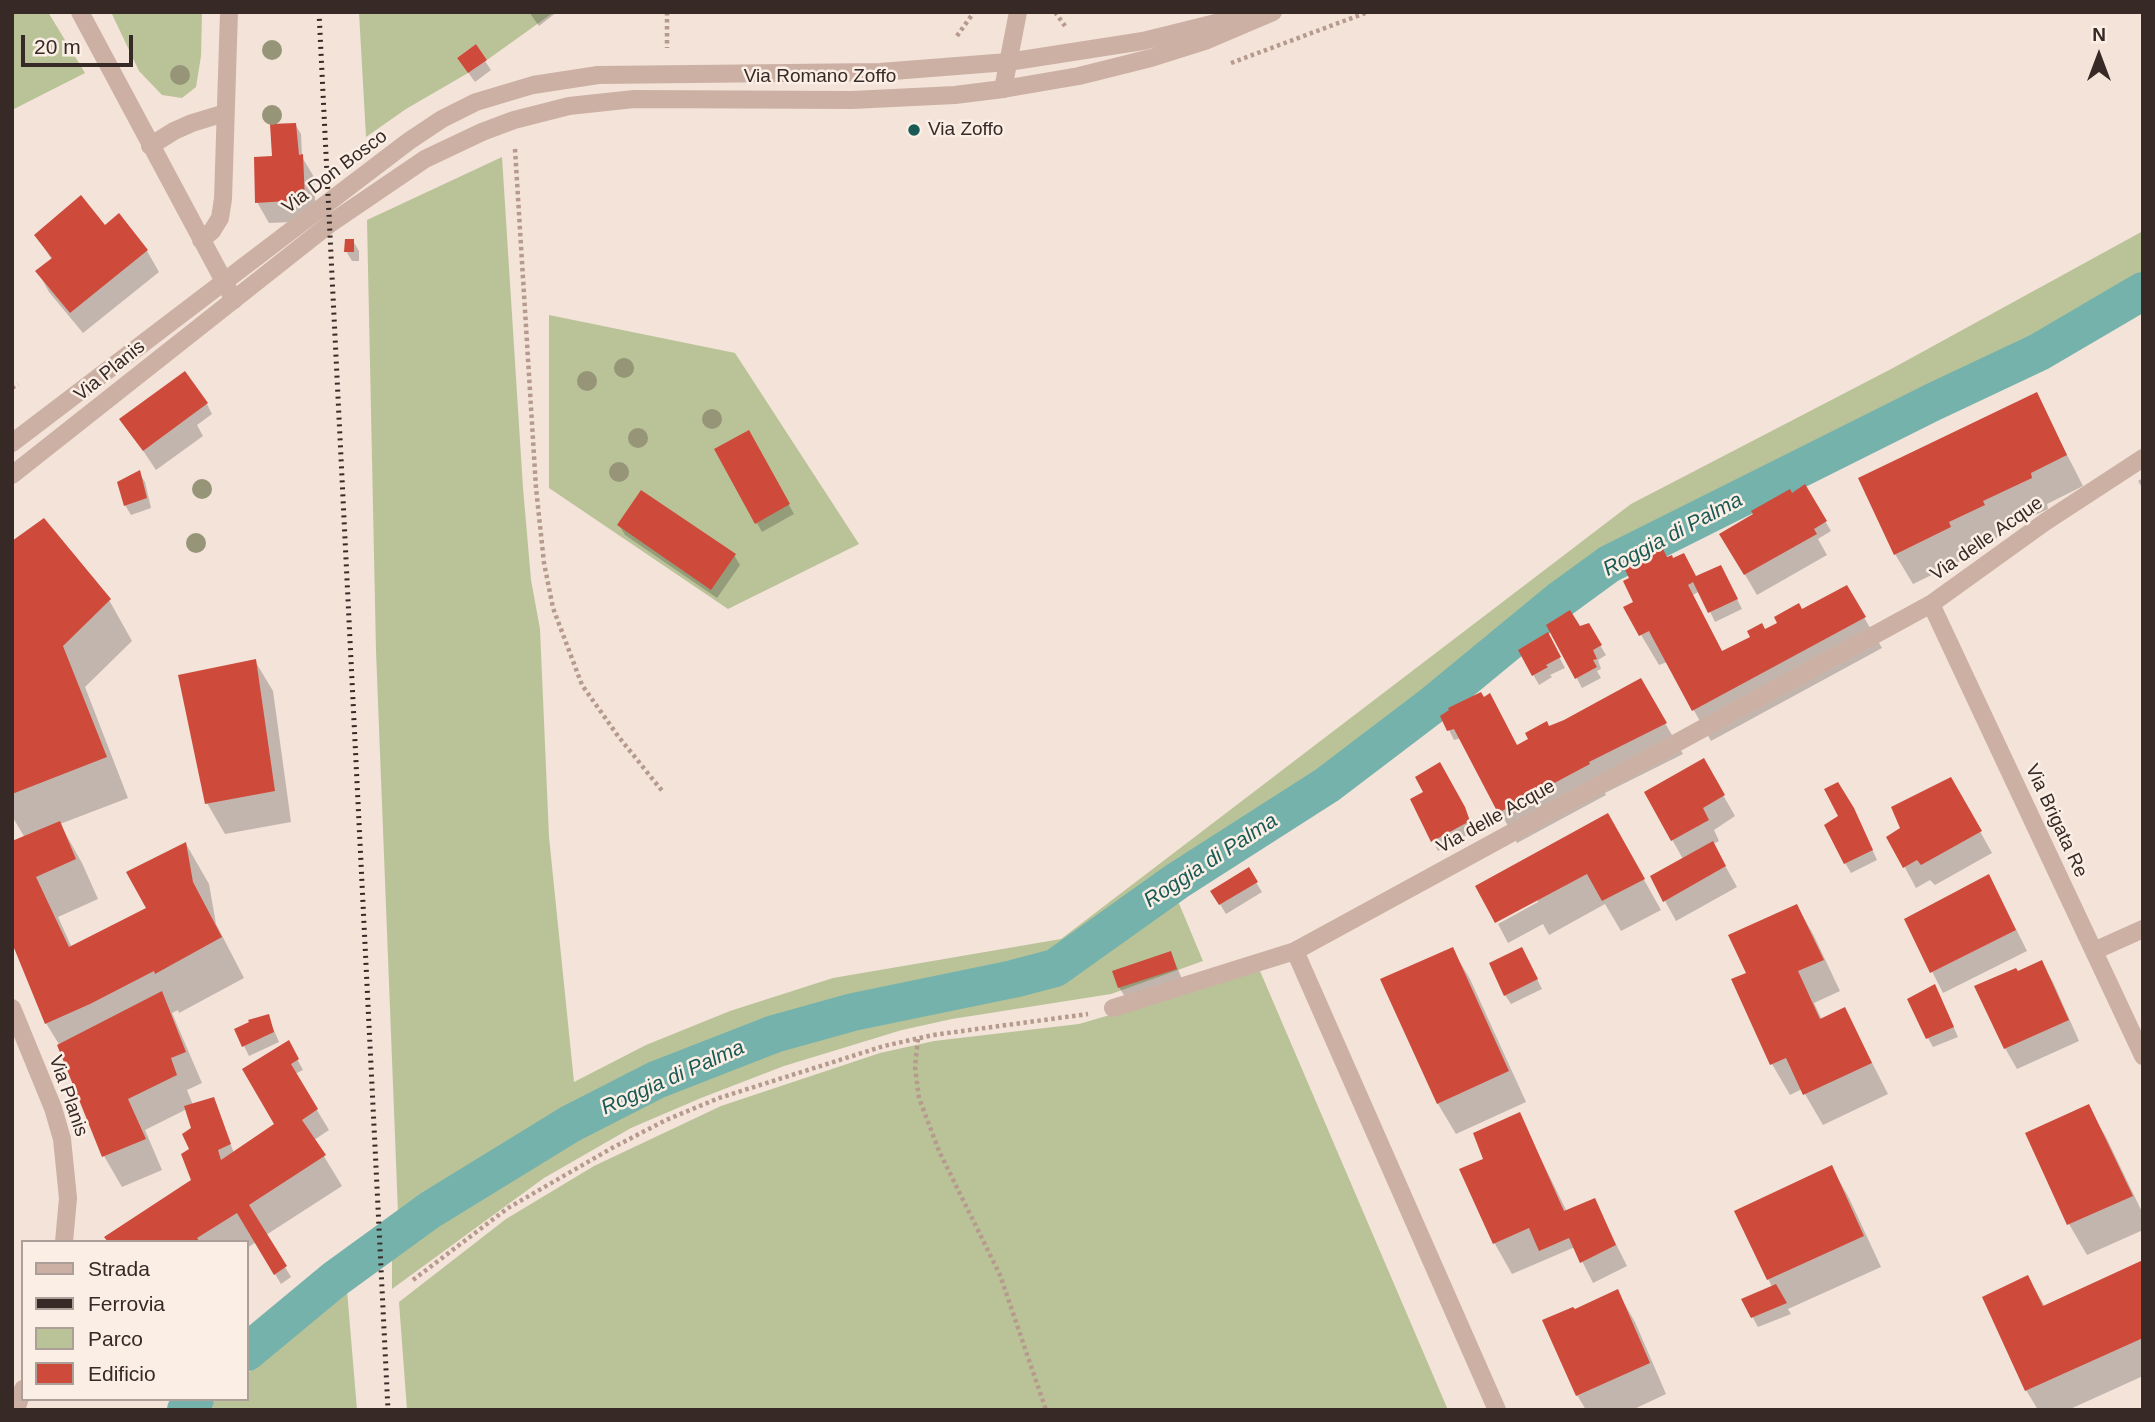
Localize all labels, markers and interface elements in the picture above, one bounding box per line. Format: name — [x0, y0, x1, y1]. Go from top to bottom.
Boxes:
scale bar — [24, 21, 136, 65]
north arrow — [2064, 21, 2134, 91]
text: N — [2092, 24, 2106, 45]
text: 20 m — [34, 35, 81, 58]
street label: Via Romano Zoffo — [744, 66, 896, 88]
place label: Via Zoffo — [928, 119, 1003, 141]
marker: Via Zoffo — [906, 122, 922, 138]
street label: Via Don Bosco — [278, 125, 392, 219]
street label: Via Planis — [70, 336, 150, 406]
water label: Roggia di Palma — [1599, 488, 1747, 582]
street label: Via delle Acque — [1927, 492, 2047, 586]
street label: Via Brigata Re — [2020, 761, 2092, 881]
street label: Via delle Acque — [1433, 775, 1559, 859]
water label: Roggia di Palma — [1140, 808, 1282, 914]
water label: Roggia di Palma — [597, 1035, 749, 1121]
street label: Via Planis — [44, 1053, 92, 1139]
legend — [21, 1240, 248, 1401]
text: Strada — [88, 1257, 150, 1280]
text: Ferrovia — [88, 1292, 165, 1315]
text: Parco — [88, 1327, 143, 1350]
text: Edificio — [88, 1362, 156, 1385]

